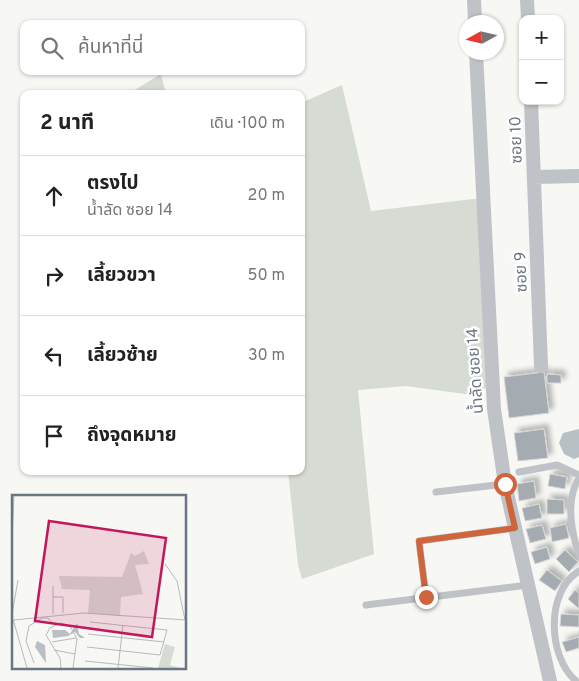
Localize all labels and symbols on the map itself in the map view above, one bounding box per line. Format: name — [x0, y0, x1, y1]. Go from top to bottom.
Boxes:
north arrow — [459, 15, 504, 60]
street label: ซอย 10 — [506, 116, 528, 164]
street label: ซอย 9 — [511, 251, 533, 293]
street label: น้ำลัด ซอย 14 — [460, 327, 489, 415]
route start — [494, 473, 517, 496]
inset map — [12, 495, 186, 668]
route end — [415, 586, 438, 609]

